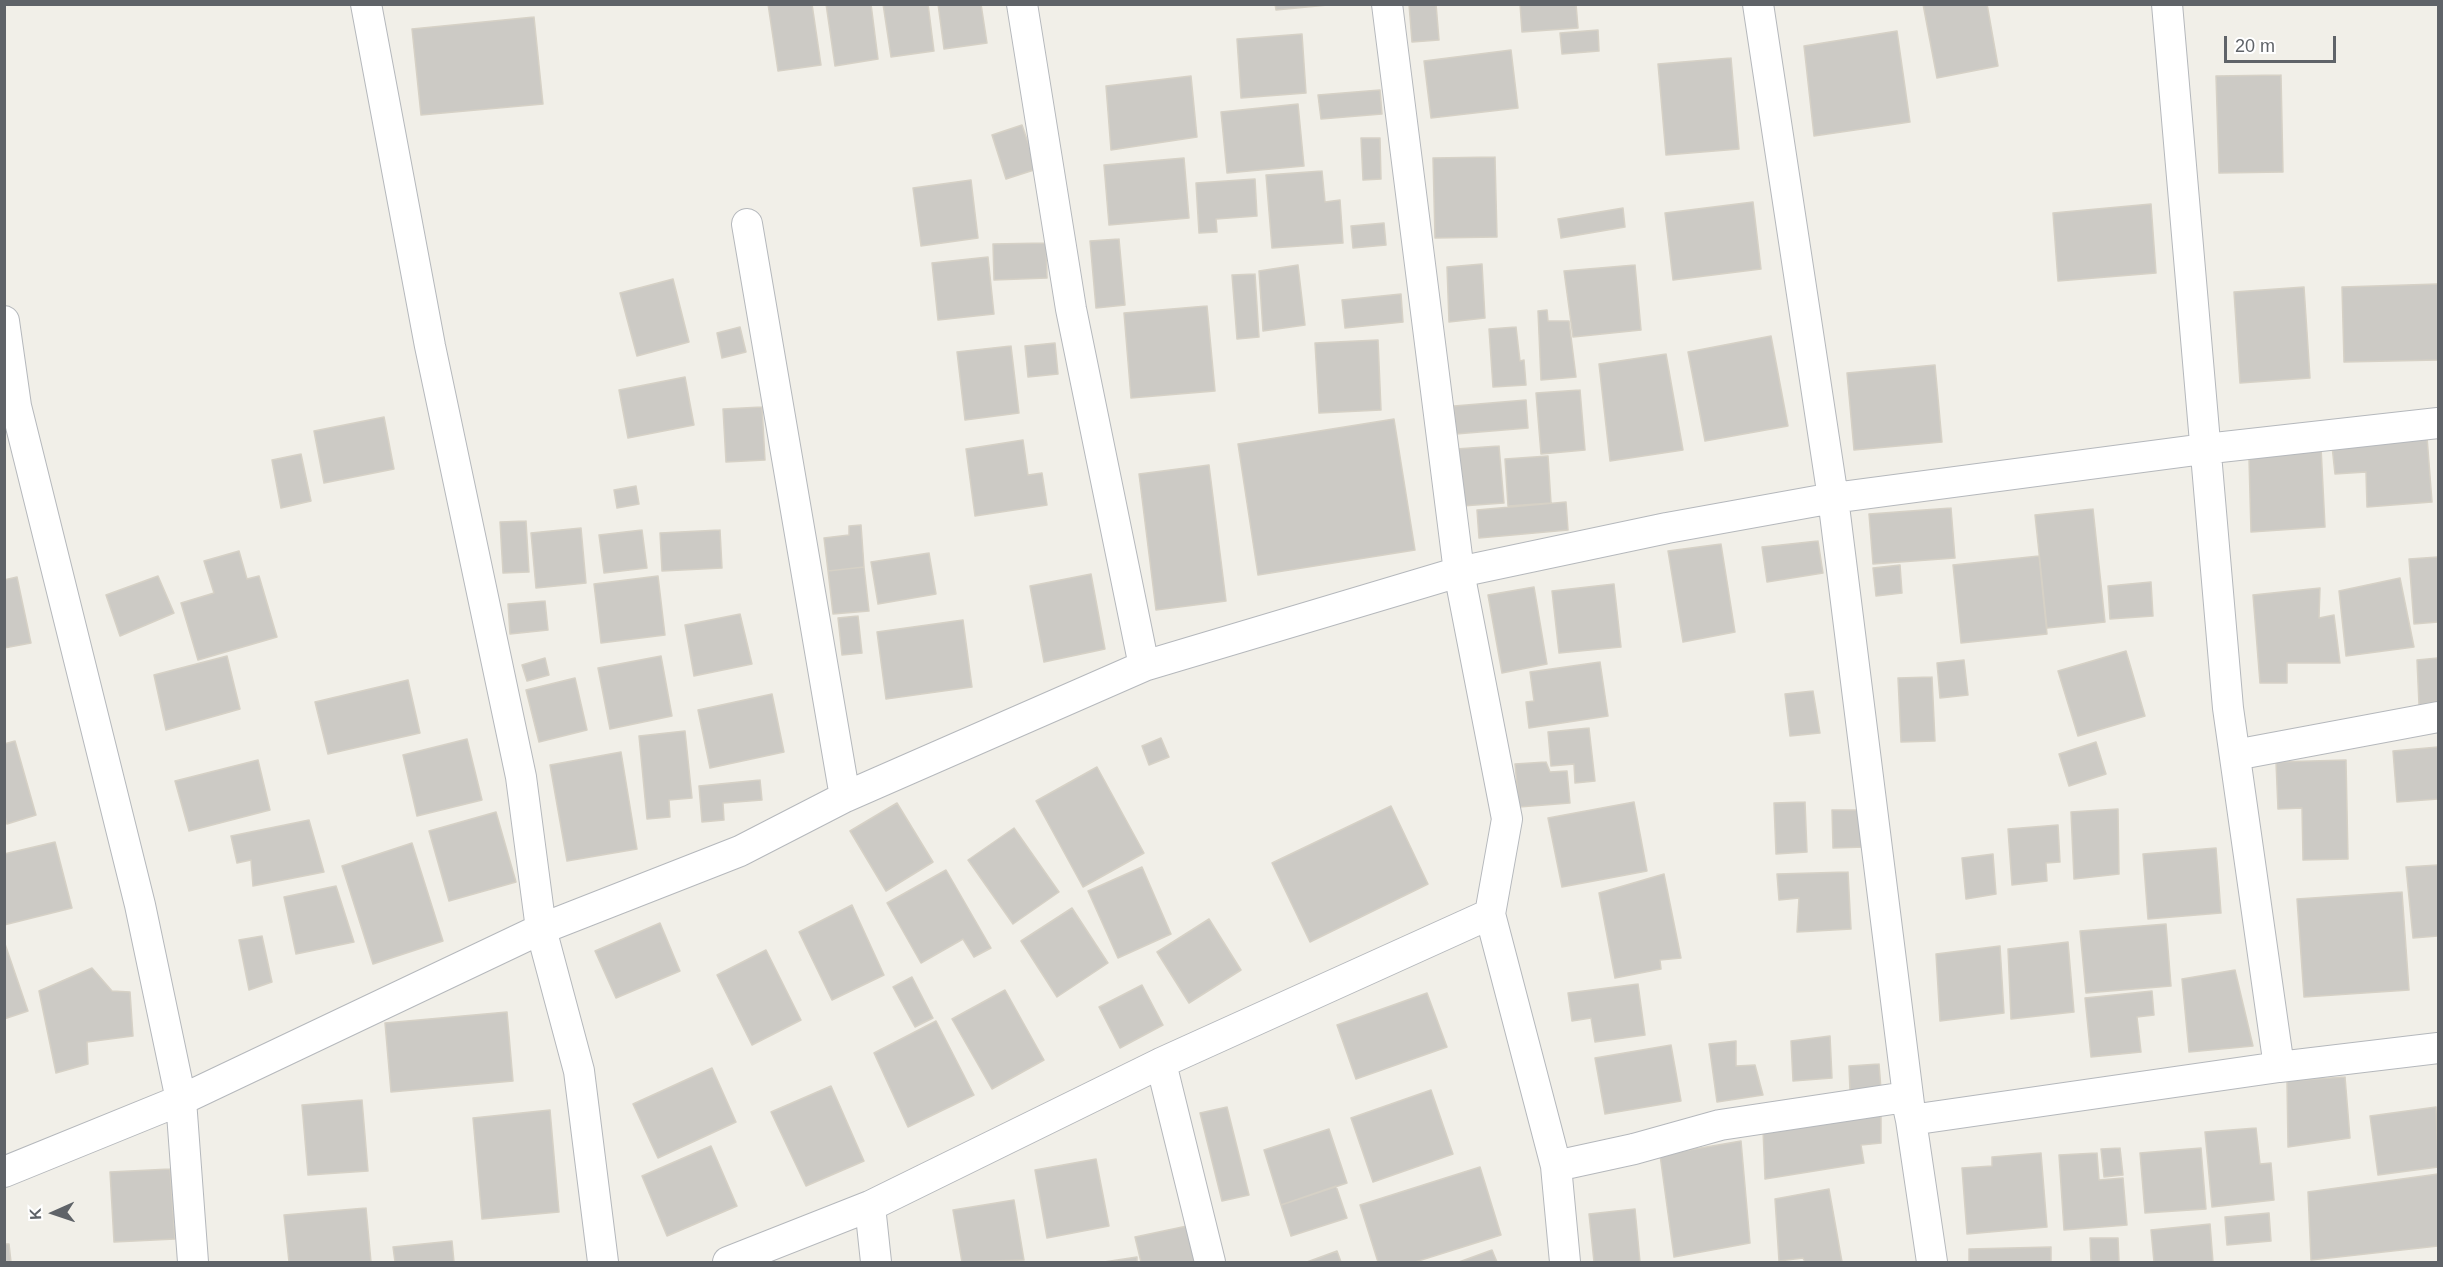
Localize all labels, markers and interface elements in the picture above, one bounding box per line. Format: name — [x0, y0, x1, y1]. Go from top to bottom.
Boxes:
scale bar — [2227, 24, 2340, 62]
text: 20 m — [2235, 36, 2275, 56]
north arrow — [24, 1183, 84, 1243]
text: K — [27, 1208, 44, 1220]

